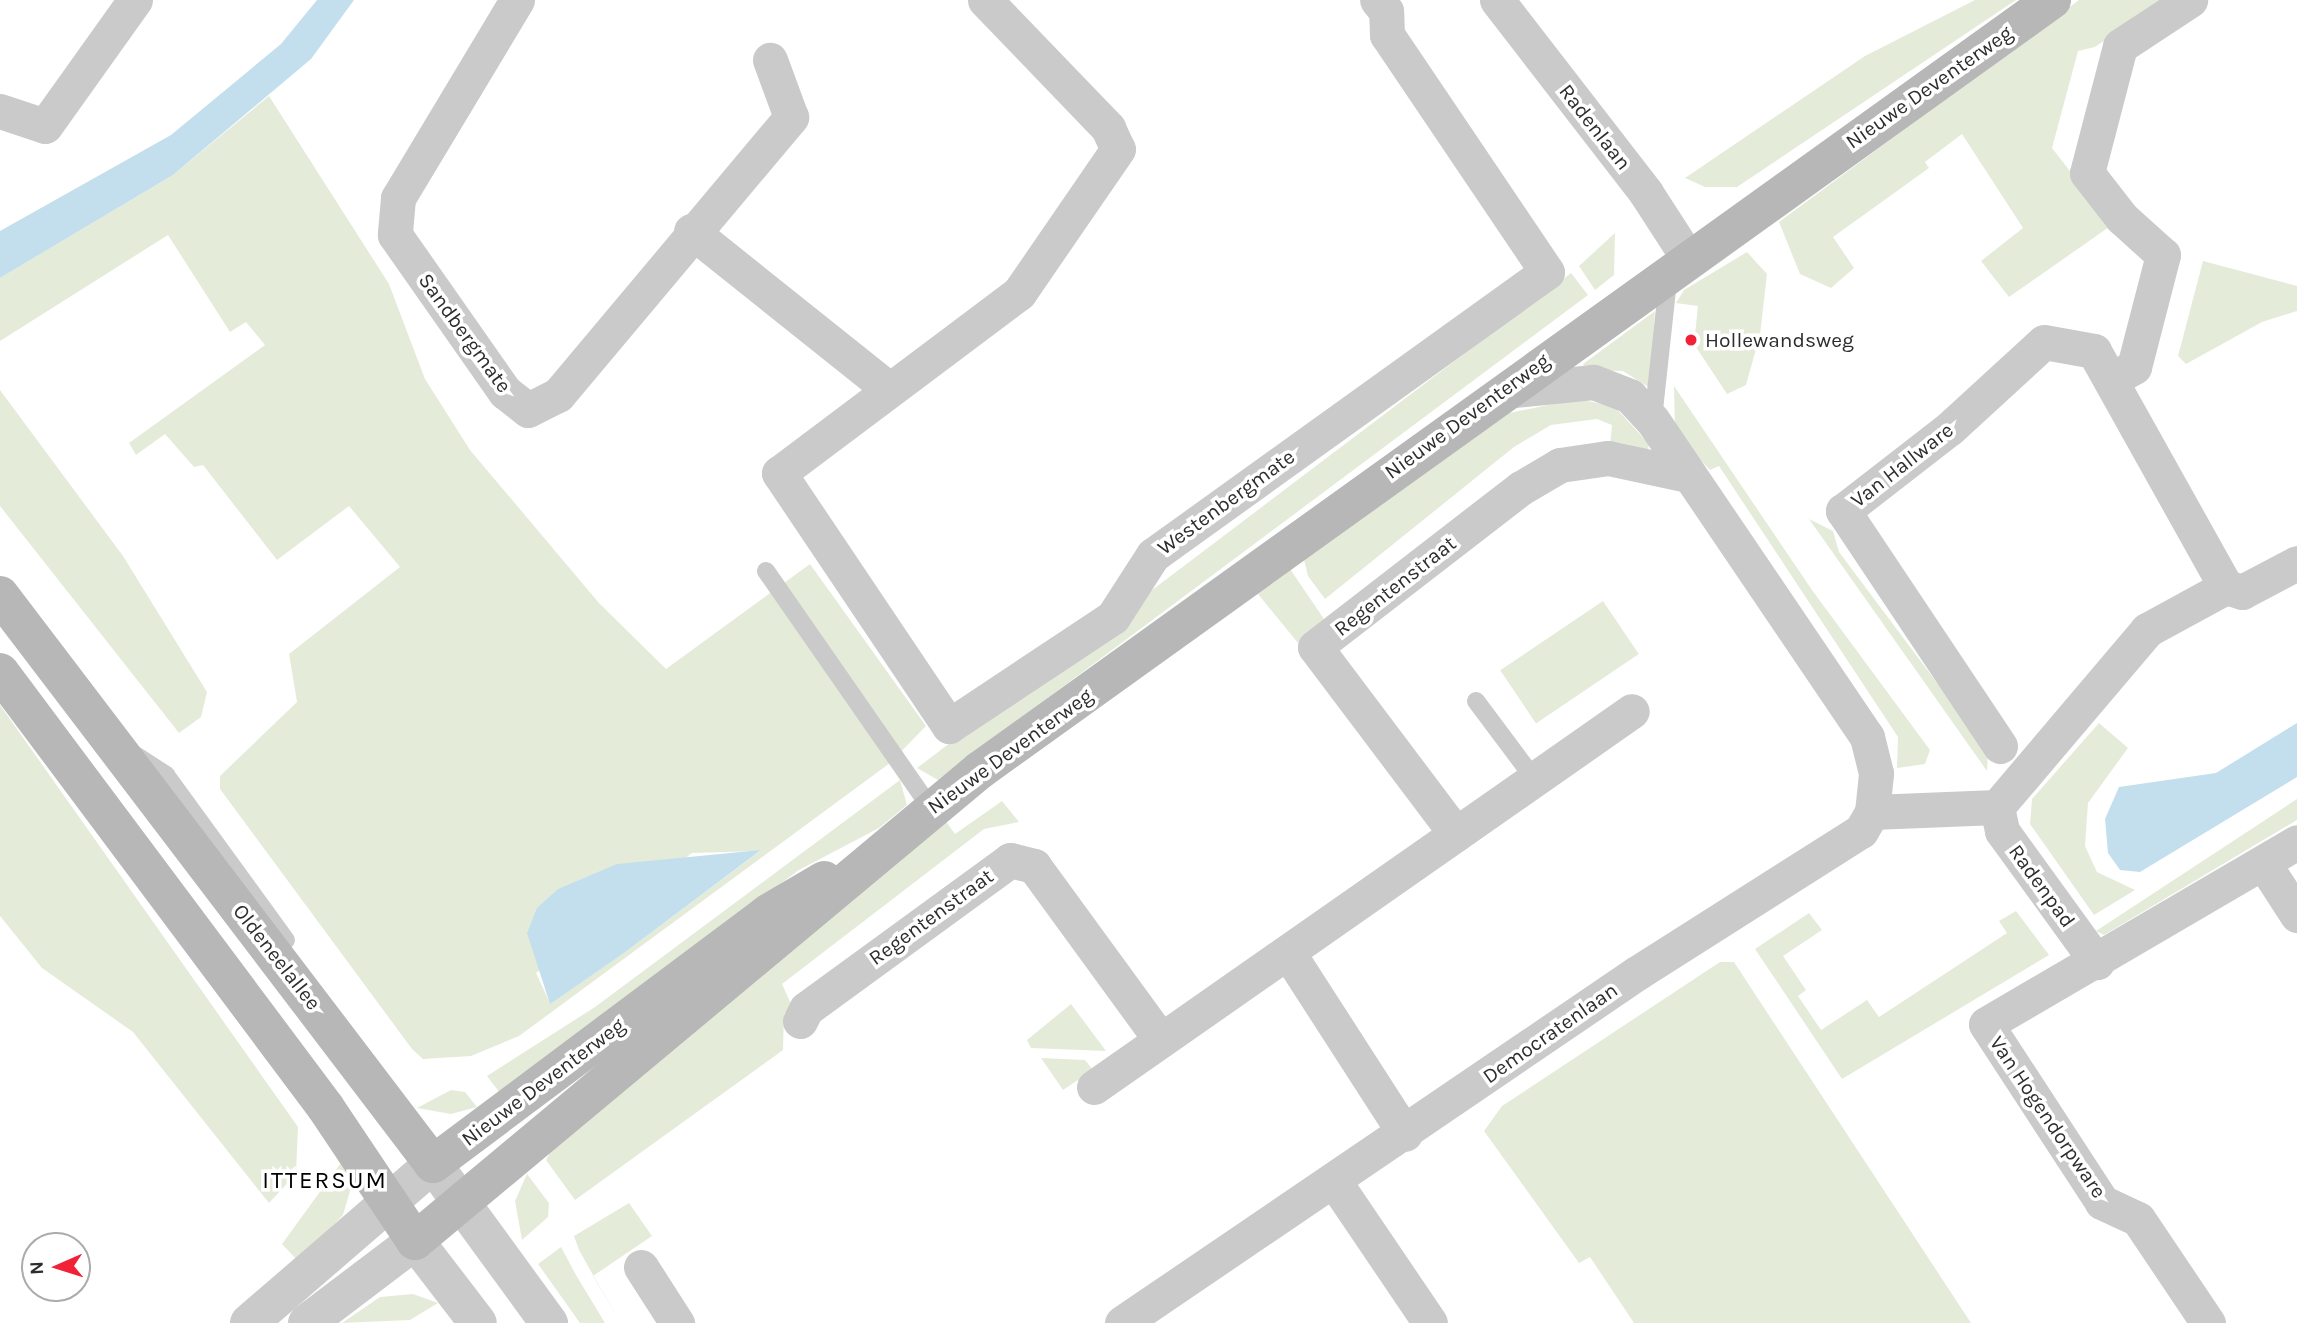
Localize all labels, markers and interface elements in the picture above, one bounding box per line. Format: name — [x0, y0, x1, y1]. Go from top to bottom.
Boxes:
street label: Nieuwe Deventerweg — [1841, 20, 2017, 154]
street label: Radenlaan — [1554, 79, 1636, 175]
street label: Sandbergmate — [413, 268, 517, 398]
place label: Hollewandsweg — [1705, 327, 1854, 353]
marker: Hollewandsweg — [1683, 332, 1699, 348]
street label: Nieuwe Deventerweg — [1380, 348, 1554, 484]
street label: Van Hallware — [1846, 417, 1958, 513]
street label: Westenbergmate — [1152, 444, 1300, 560]
street label: Regentenstraat — [1329, 531, 1461, 641]
street label: Nieuwe Deventerweg — [923, 683, 1097, 819]
street label: Radenpad — [2003, 840, 2081, 932]
street label: Regentenstraat — [864, 863, 998, 971]
street label: Oldeneelallee — [228, 899, 326, 1015]
street label: Democratenlaan — [1478, 977, 1622, 1089]
street label: Nieuwe Deventerweg — [456, 1012, 630, 1152]
street label: Van Hogendorpware — [1984, 1031, 2112, 1203]
district label: ITTERSUM — [263, 1167, 387, 1195]
north arrow — [21, 1232, 91, 1302]
text: N — [26, 1261, 48, 1275]

